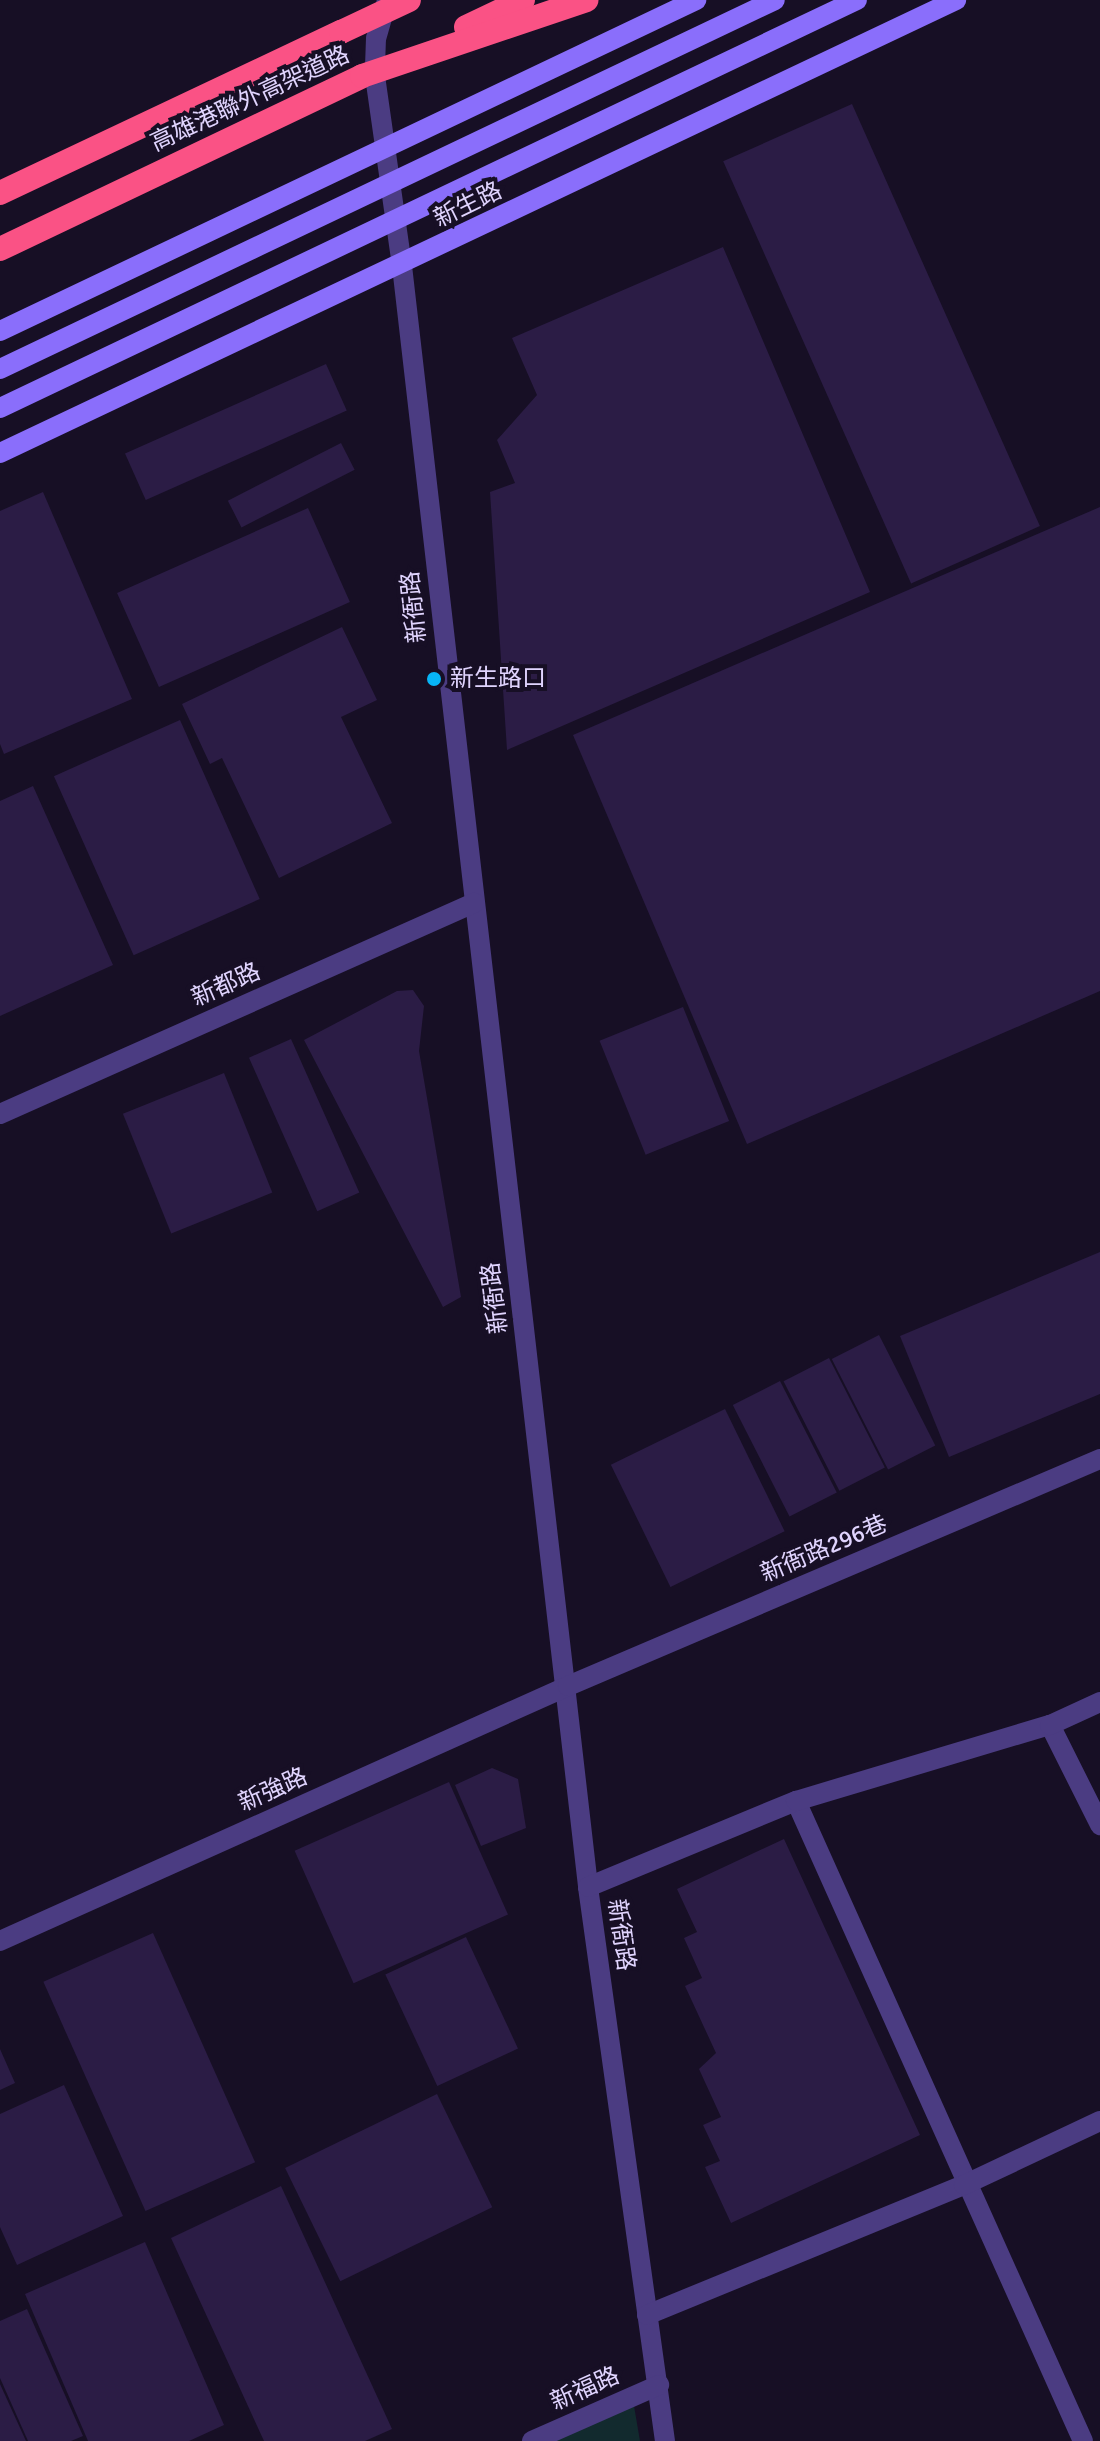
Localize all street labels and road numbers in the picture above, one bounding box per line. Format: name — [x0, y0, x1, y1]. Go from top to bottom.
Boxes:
street label: 高雄港聯外高架道路 — [146, 40, 354, 158]
street label: 新生路 — [429, 176, 507, 234]
street label: 新衙路 — [396, 570, 432, 644]
street label: 新都路 — [187, 957, 265, 1013]
street label: 新衙路 — [476, 1261, 514, 1335]
street label: 新衙路296巷 — [756, 1509, 892, 1589]
street label: 新強路 — [234, 1762, 312, 1818]
street label: 新衙路 — [602, 1897, 640, 1973]
street label: 新福路 — [546, 2361, 624, 2417]

